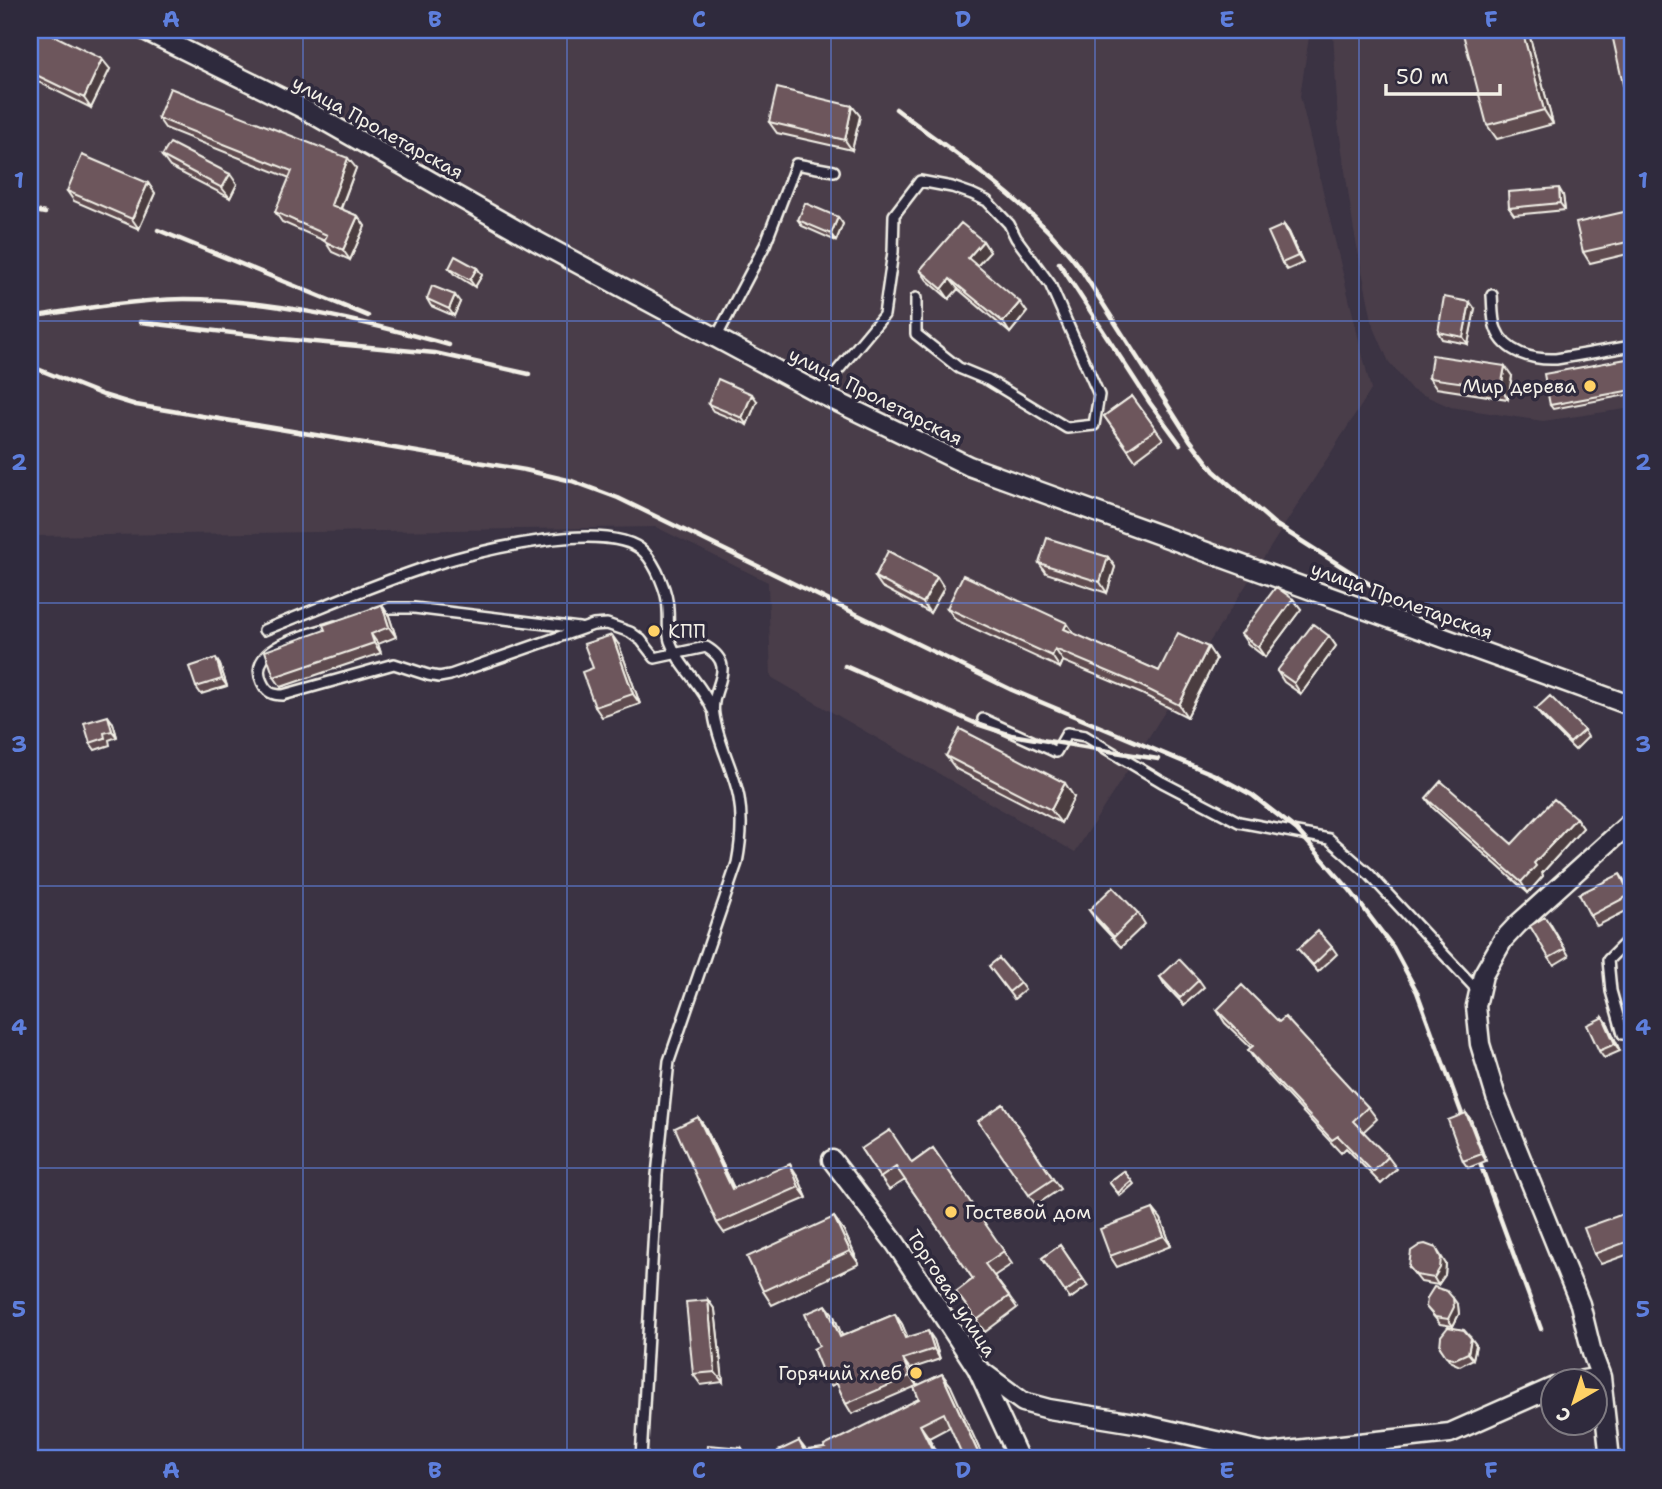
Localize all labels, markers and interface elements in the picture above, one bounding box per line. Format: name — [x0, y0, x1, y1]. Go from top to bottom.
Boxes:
text: A — [162, 4, 180, 34]
text: B — [428, 4, 442, 34]
text: C — [692, 4, 706, 34]
text: D — [955, 4, 971, 34]
text: E — [1219, 4, 1235, 34]
text: F — [1484, 4, 1498, 34]
scale bar — [1386, 52, 1499, 96]
text: 50 m — [1396, 63, 1449, 91]
street label: улица Пролетарская — [288, 70, 468, 185]
text: 1 — [14, 165, 24, 195]
text: 1 — [1638, 165, 1648, 195]
street label: улица Пролетарская — [785, 342, 967, 451]
place label: Мир дерева — [1462, 374, 1576, 399]
marker: Мир дерева — [1582, 378, 1598, 394]
text: 2 — [11, 447, 27, 477]
text: 2 — [1635, 447, 1651, 477]
street label: улица Пролетарская — [1307, 556, 1496, 645]
place label: КПП — [668, 619, 706, 644]
marker: КПП — [646, 623, 662, 639]
text: 3 — [11, 729, 27, 759]
text: 3 — [1635, 729, 1651, 759]
text: 4 — [11, 1012, 27, 1042]
text: 4 — [1635, 1012, 1651, 1042]
place label: Гостевой дом — [965, 1200, 1091, 1225]
marker: Гостевой дом — [943, 1204, 959, 1220]
street label: Торговая улица — [901, 1225, 1002, 1362]
text: 5 — [12, 1294, 26, 1324]
text: 5 — [1636, 1294, 1650, 1324]
place label: Горячий хлеб — [778, 1361, 902, 1386]
marker: Горячий хлеб — [908, 1365, 924, 1381]
north arrow — [1540, 1366, 1610, 1436]
text: С — [1551, 1401, 1576, 1428]
text: A — [162, 1455, 180, 1485]
text: B — [428, 1455, 442, 1485]
text: C — [692, 1455, 706, 1485]
text: D — [955, 1455, 971, 1485]
text: E — [1219, 1455, 1235, 1485]
text: F — [1484, 1455, 1498, 1485]

